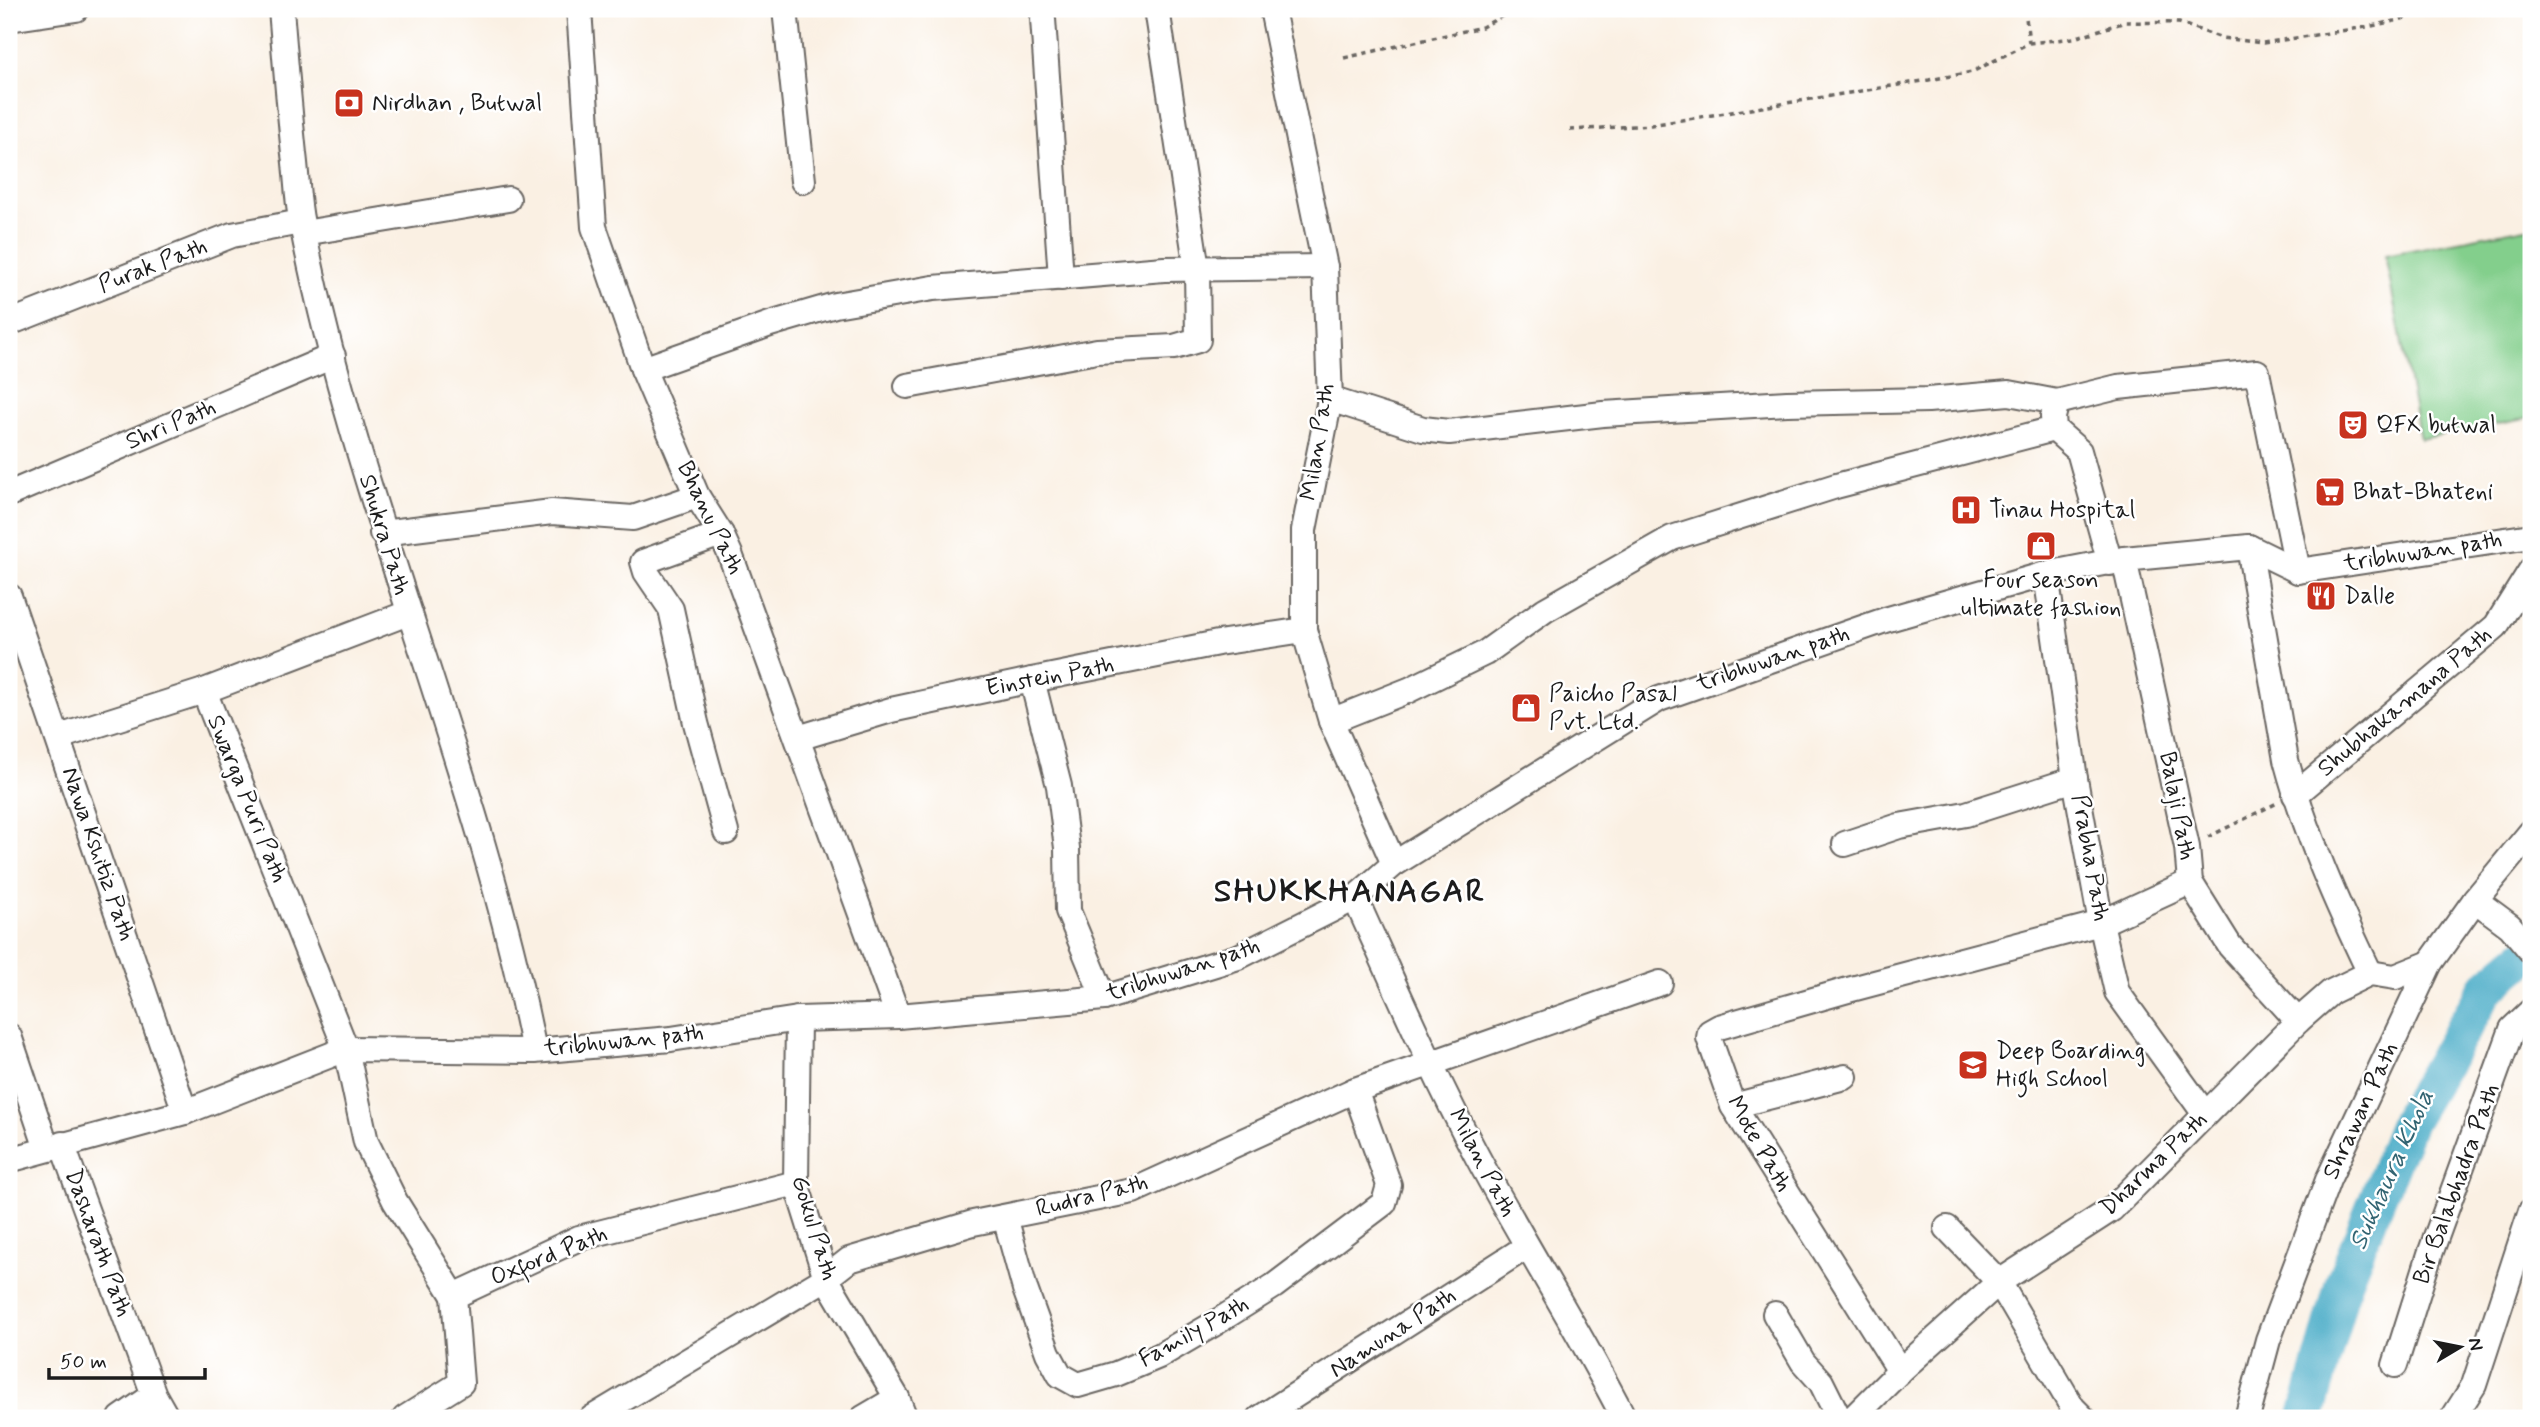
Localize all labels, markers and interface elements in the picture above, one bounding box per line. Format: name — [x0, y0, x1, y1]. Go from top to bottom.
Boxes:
bank icon: Nirdhan , Butwal — [332, 86, 366, 120]
place label: Nirdhan , Butwal — [372, 88, 542, 119]
street label: Purak Path — [94, 231, 212, 301]
street label: Milan Path — [1293, 381, 1343, 503]
street label: Shri Path — [121, 392, 221, 458]
theatre icon: QFX butwal — [2336, 408, 2370, 442]
place label: QFX butwal — [2376, 410, 2496, 441]
street label: Bhanu Path — [669, 456, 751, 580]
street label: Shukra Path — [351, 471, 417, 599]
supermarket icon: Bhat-Bhateni — [2313, 475, 2347, 509]
place label: Bhat-Bhateni — [2353, 477, 2493, 508]
hospital icon: Tinau Hospital — [1949, 493, 1983, 527]
place label: Tinau Hospital — [1989, 495, 2136, 526]
street label: tribhuwan path — [2341, 524, 2504, 580]
shop icon: Four season ultimate fashion — [2024, 529, 2058, 563]
place label: Four season ultimate fashion — [1961, 565, 2121, 624]
restaurant icon: Dalle — [2304, 579, 2338, 613]
place label: Dalle — [2344, 581, 2395, 612]
street label: tribhuwan path — [1691, 618, 1854, 700]
street label: Shubhakamana Path — [2311, 620, 2499, 784]
street label: Einstein Path — [983, 649, 1117, 705]
place label: Paicho Pasal Pvt. Ltd. — [1549, 679, 1677, 738]
shop icon: Paicho Pasal Pvt. Ltd. — [1509, 691, 1543, 725]
street label: Swarga Puri Path — [199, 711, 295, 887]
street label: Balaji Path — [2151, 749, 2203, 863]
street label: Nawa Kshitiz Path — [54, 763, 142, 945]
street label: Prabha Path — [2064, 792, 2116, 924]
district label: SHUKKHANAGAR — [1214, 871, 1486, 913]
street label: tribhuwan path — [1101, 931, 1264, 1010]
street label: tribhuwan path — [542, 1017, 705, 1065]
place label: Deep Boarding High School — [1996, 1036, 2145, 1098]
street label: Shrawan Path — [2316, 1037, 2406, 1185]
school or university icon: Deep Boarding High School — [1956, 1048, 1990, 1082]
street label: Bir Balabhadra Path — [2406, 1080, 2508, 1288]
water label: Sukhaura Khola — [2342, 1085, 2442, 1255]
street label: Mote Path — [1719, 1090, 1799, 1198]
street label: Milan Path — [1441, 1104, 1523, 1222]
street label: Dharma Path — [2093, 1105, 2215, 1223]
street label: Dasharath Path — [57, 1165, 139, 1321]
street label: Rudra Path — [1033, 1167, 1151, 1225]
street label: Gokul Path — [783, 1172, 845, 1284]
street label: Oxford Path — [486, 1218, 613, 1295]
street label: Namuna Path — [1324, 1280, 1462, 1386]
street label: Family Path — [1133, 1289, 1255, 1375]
north arrow — [2424, 1312, 2494, 1382]
scale bar — [49, 1336, 205, 1380]
text: N — [2462, 1336, 2489, 1353]
text: 50 m — [60, 1348, 107, 1376]

